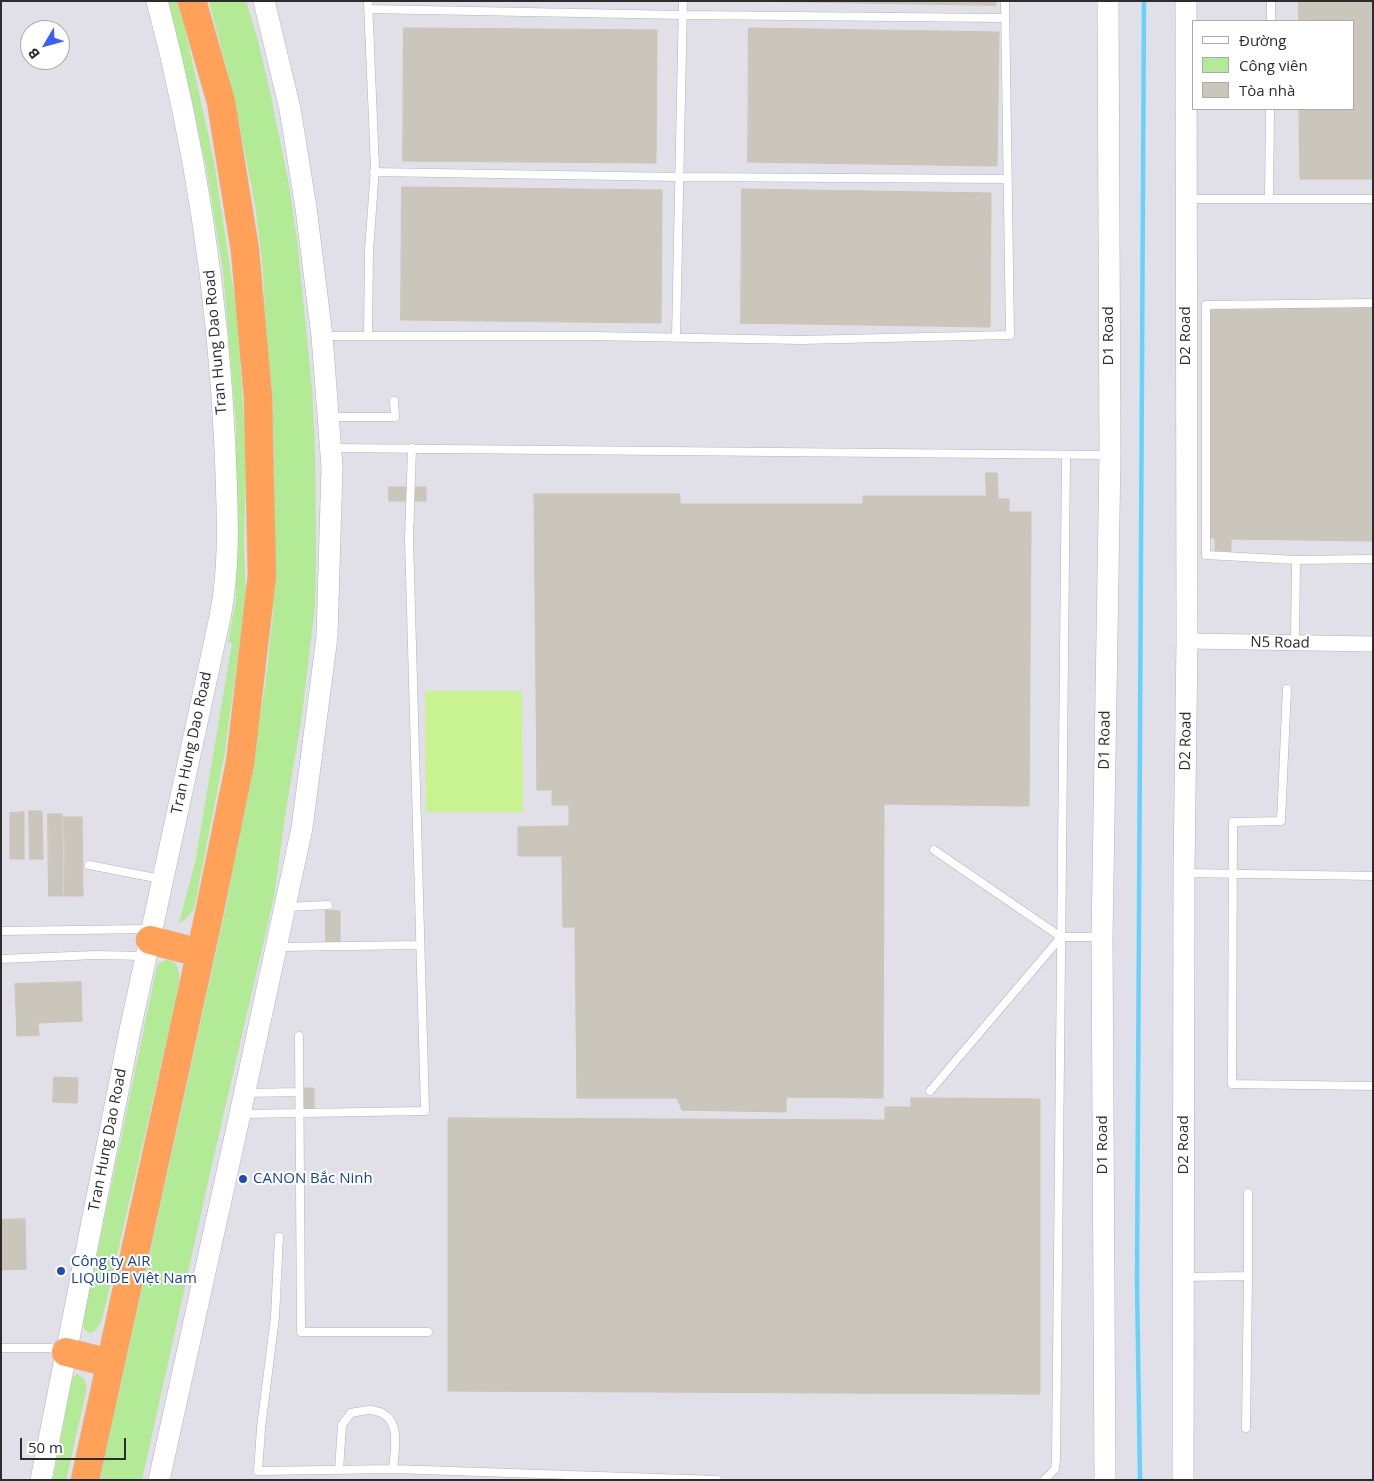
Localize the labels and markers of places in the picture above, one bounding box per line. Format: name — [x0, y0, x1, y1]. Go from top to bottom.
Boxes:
place label: CANON Bắc Ninh — [253, 1170, 373, 1188]
marker: CANON Bắc Ninh — [237, 1173, 249, 1185]
place label: Công ty AIR LIQUIDE Việt Nam — [71, 1253, 197, 1288]
marker: Công ty AIR LIQUIDE Việt Nam — [55, 1265, 67, 1277]

